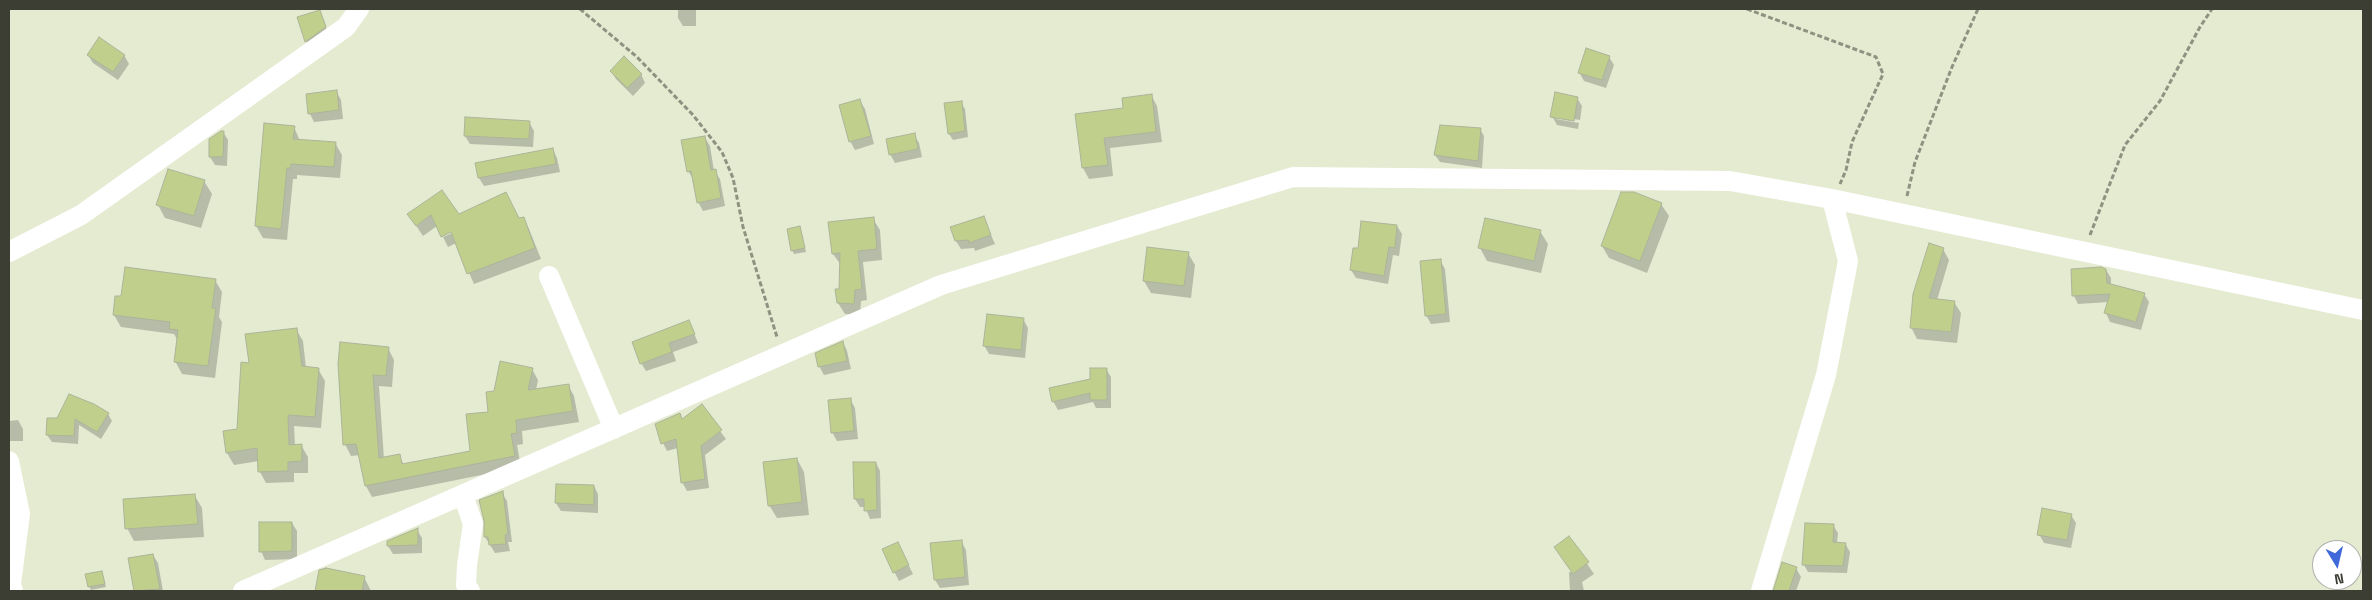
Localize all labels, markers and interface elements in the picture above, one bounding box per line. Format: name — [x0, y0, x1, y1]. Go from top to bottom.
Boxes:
north arrow — [2312, 540, 2362, 590]
text: N — [2333, 569, 2345, 588]

